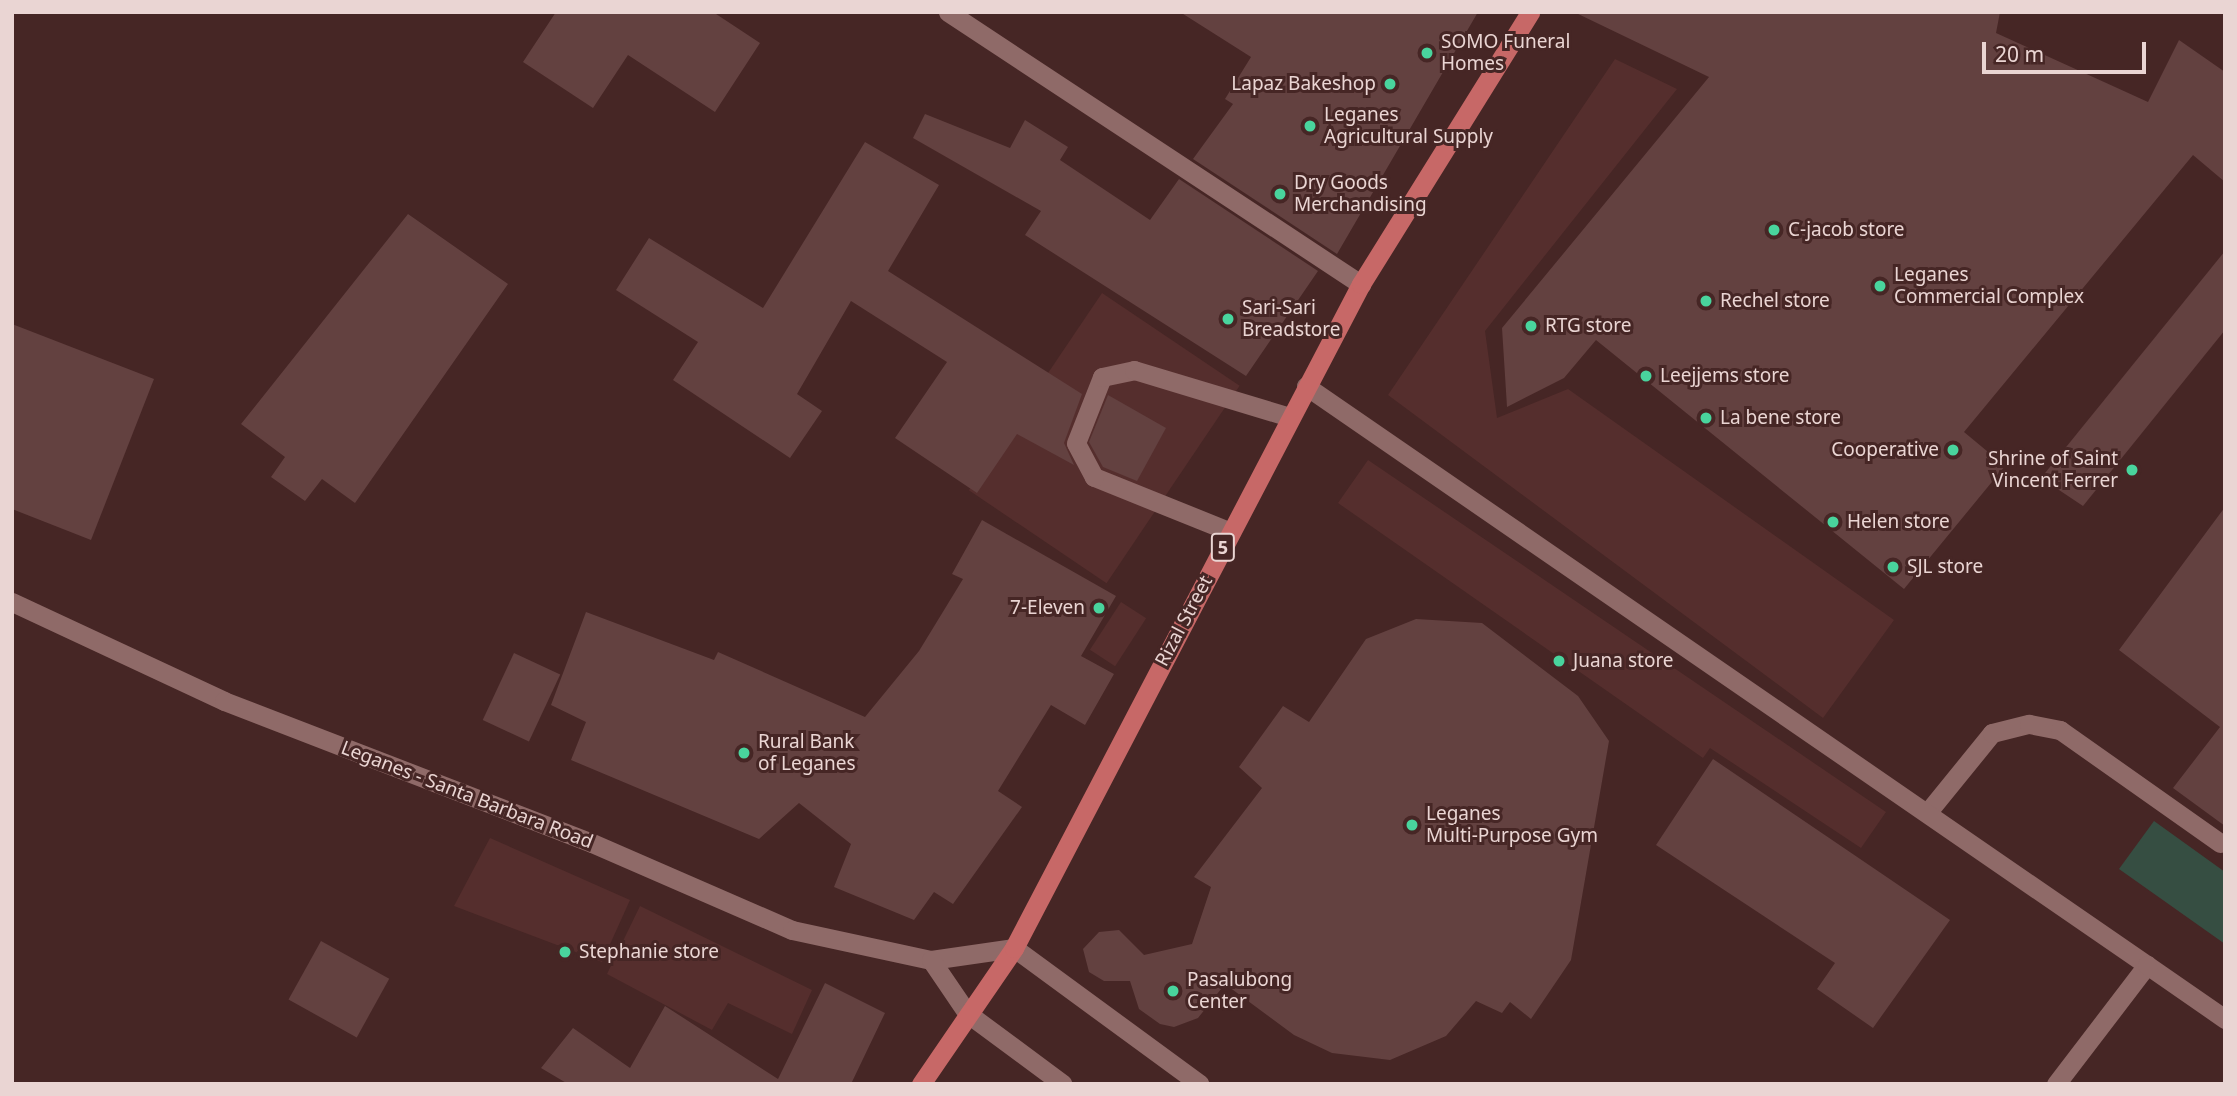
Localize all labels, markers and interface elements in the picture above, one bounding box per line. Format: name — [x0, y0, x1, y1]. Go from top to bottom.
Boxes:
scale bar — [1985, 28, 2150, 72]
place label: SOMO Funeral Homes — [1441, 31, 1570, 75]
text: 20 m — [1995, 40, 2044, 68]
marker: SOMO Funeral Homes — [1419, 45, 1435, 61]
place label: Lapaz Bakeshop — [1231, 73, 1376, 95]
marker: Lapaz Bakeshop — [1382, 76, 1398, 92]
place label: Leganes Agricultural Supply — [1324, 104, 1493, 148]
marker: Leganes Agricultural Supply — [1302, 118, 1318, 134]
place label: Dry Goods Merchandising — [1294, 172, 1427, 216]
marker: Dry Goods Merchandising — [1272, 186, 1288, 202]
place label: C-jacob store — [1788, 219, 1905, 241]
marker: C-jacob store — [1766, 222, 1782, 238]
place label: Leganes Commercial Complex — [1894, 264, 2084, 308]
marker: Leganes Commercial Complex — [1872, 278, 1888, 294]
place label: Rechel store — [1720, 290, 1830, 312]
marker: Rechel store — [1698, 293, 1714, 309]
place label: Sari-Sari Breadstore — [1242, 297, 1341, 341]
marker: Sari-Sari Breadstore — [1220, 311, 1236, 327]
place label: RTG store — [1545, 315, 1631, 337]
marker: RTG store — [1523, 318, 1539, 334]
place label: Leejjems store — [1660, 365, 1789, 387]
marker: Leejjems store — [1638, 368, 1654, 384]
place label: La bene store — [1720, 407, 1841, 429]
marker: La bene store — [1698, 410, 1714, 426]
place label: Cooperative — [1831, 439, 1939, 461]
marker: Cooperative — [1945, 442, 1961, 458]
place label: Shrine of Saint Vincent Ferrer — [1988, 448, 2118, 492]
marker: Shrine of Saint Vincent Ferrer — [2124, 462, 2140, 478]
place label: Helen store — [1847, 511, 1950, 533]
marker: Helen store — [1825, 514, 1841, 530]
road number: 5 — [1211, 532, 1235, 562]
place label: SJL store — [1907, 556, 1983, 578]
marker: SJL store — [1885, 559, 1901, 575]
street label: Rizal Street — [1151, 572, 1217, 670]
place label: 7-Eleven — [1010, 597, 1085, 619]
marker: 7-Eleven — [1091, 600, 1107, 616]
place label: Juana store — [1573, 650, 1674, 672]
marker: Juana store — [1551, 653, 1567, 669]
place label: Rural Bank of Leganes — [758, 731, 856, 775]
street label: Leganes - Santa Barbara Road — [338, 736, 596, 854]
marker: Rural Bank of Leganes — [736, 745, 752, 761]
place label: Leganes Multi-Purpose Gym — [1426, 803, 1598, 847]
marker: Leganes Multi-Purpose Gym — [1404, 817, 1420, 833]
place label: Stephanie store — [579, 941, 719, 963]
marker: Stephanie store — [557, 944, 573, 960]
place label: Pasalubong Center — [1187, 969, 1292, 1013]
marker: Pasalubong Center — [1165, 983, 1181, 999]

